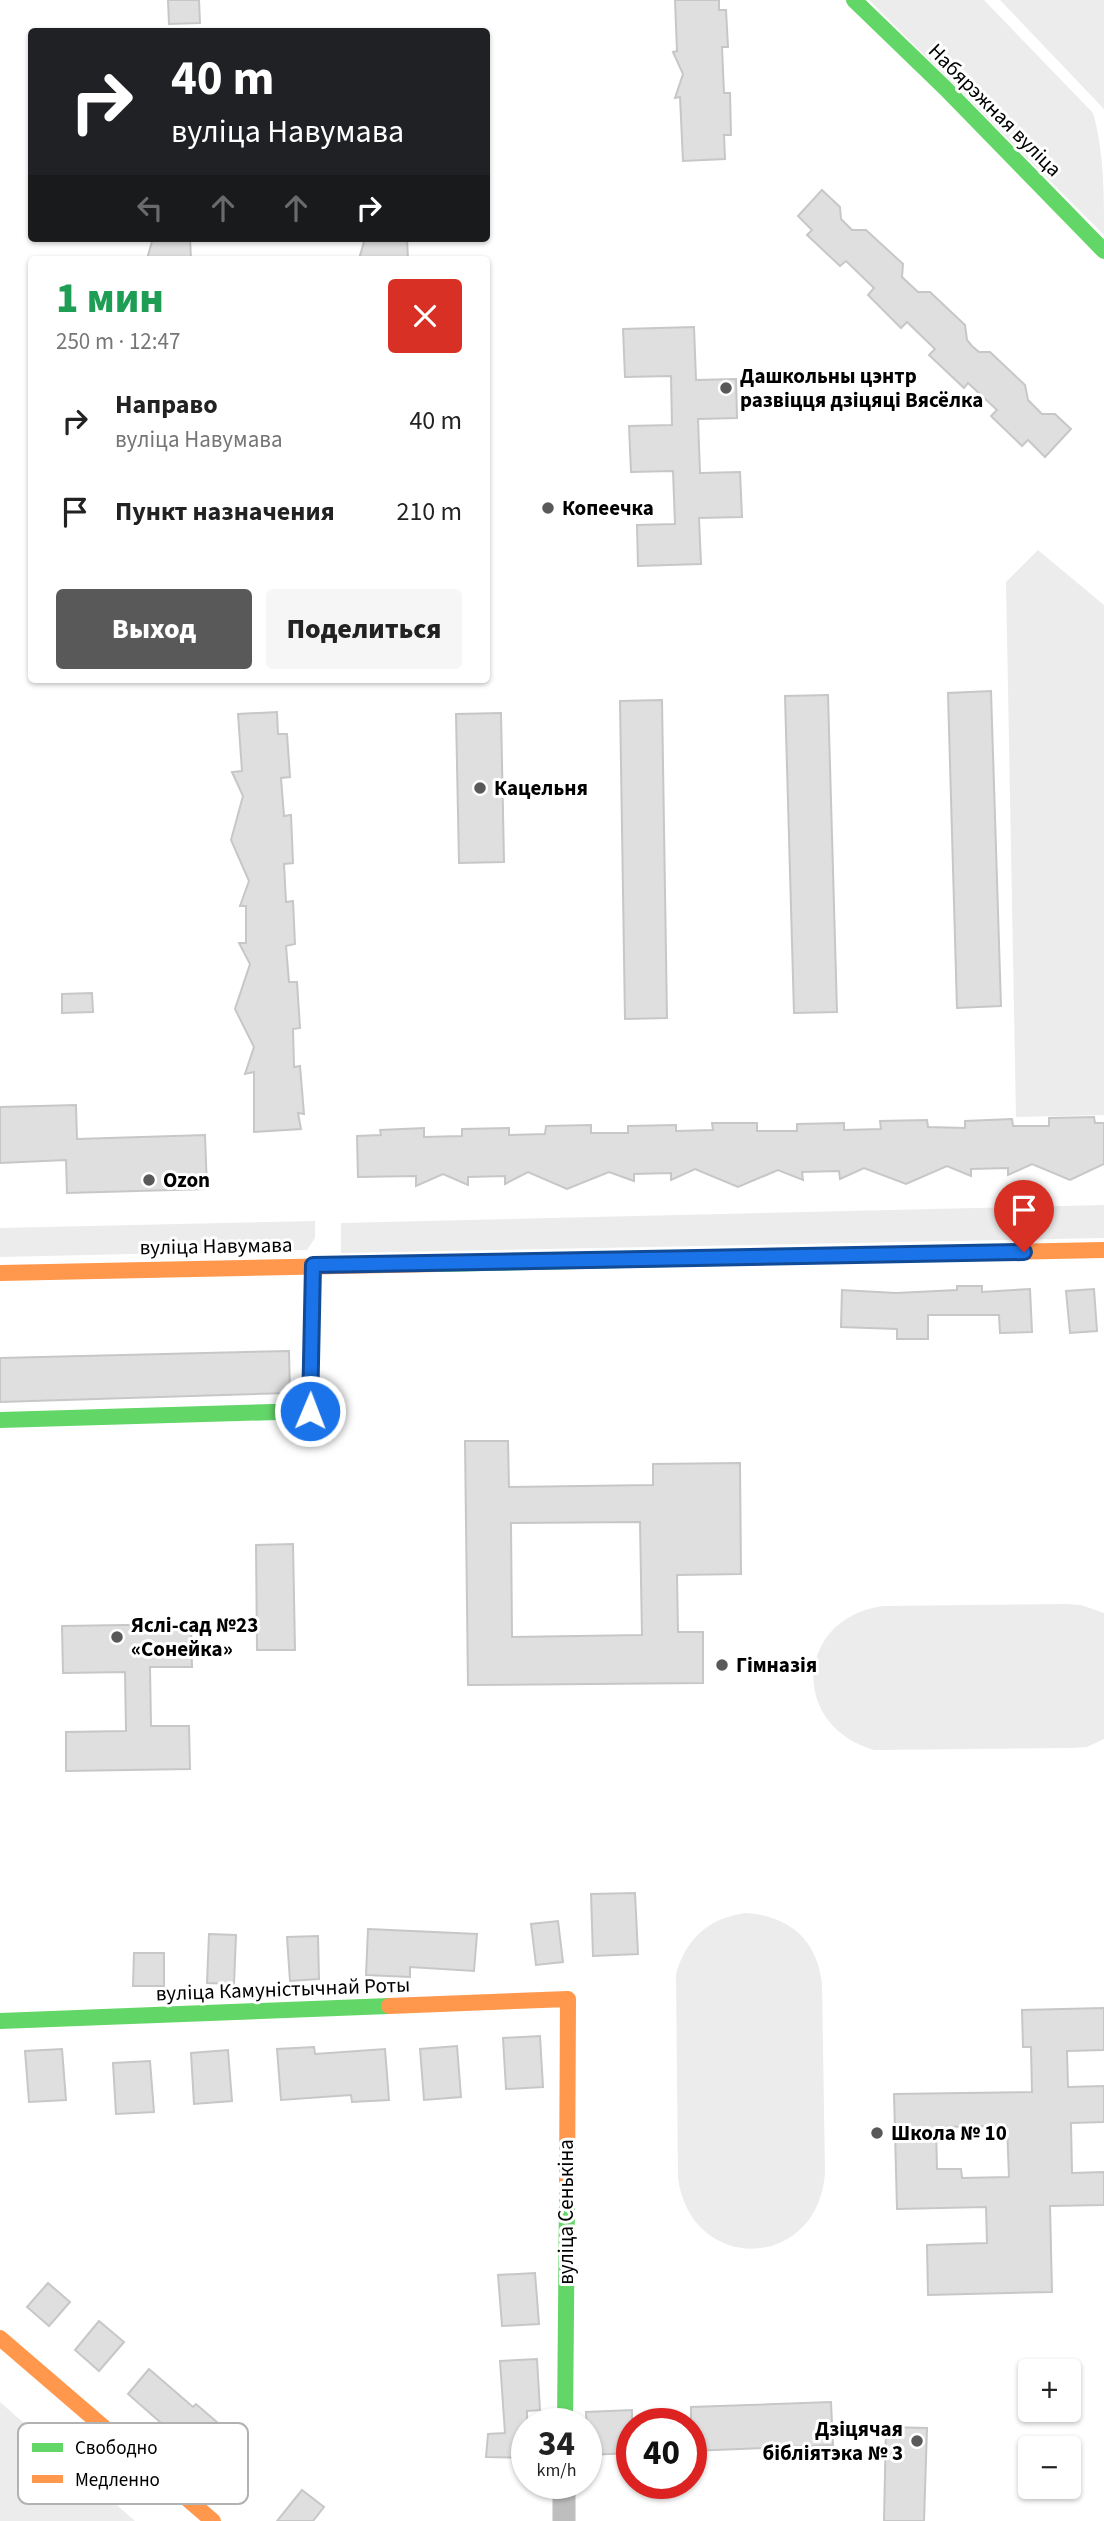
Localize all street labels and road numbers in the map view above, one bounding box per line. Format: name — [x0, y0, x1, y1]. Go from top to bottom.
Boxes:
street label: Набярэжная вуліца — [921, 36, 1069, 184]
street label: вуліца Навумава — [139, 1230, 293, 1262]
street label: вуліца Камуністычнай Роты — [155, 1970, 411, 2008]
street label: вуліца Сенькіна — [551, 2139, 581, 2285]

